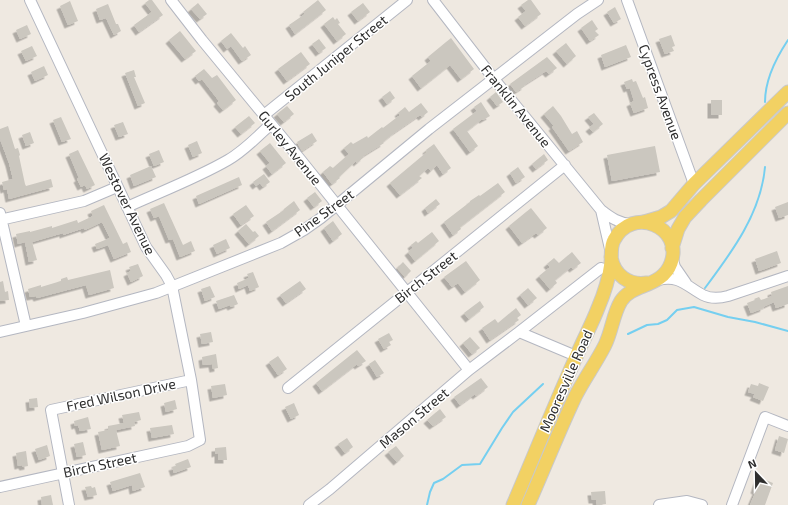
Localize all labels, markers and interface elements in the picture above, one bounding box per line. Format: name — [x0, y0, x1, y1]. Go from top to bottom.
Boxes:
street label: South Juniper Street — [281, 11, 391, 104]
street label: Cypress Avenue — [635, 42, 686, 142]
street label: Franklin Avenue — [478, 61, 555, 150]
street label: Gurley Avenue — [255, 107, 326, 188]
street label: Westover Avenue — [96, 150, 159, 257]
street label: Pine Street — [291, 185, 357, 240]
street label: Birch Street — [391, 247, 460, 306]
street label: Mooresville Road — [535, 327, 596, 435]
street label: Fred Wilson Drive — [65, 375, 177, 414]
street label: Mason Street — [376, 384, 452, 452]
street label: Birch Street — [62, 448, 138, 481]
north arrow — [736, 453, 776, 493]
text: N — [746, 456, 758, 471]

